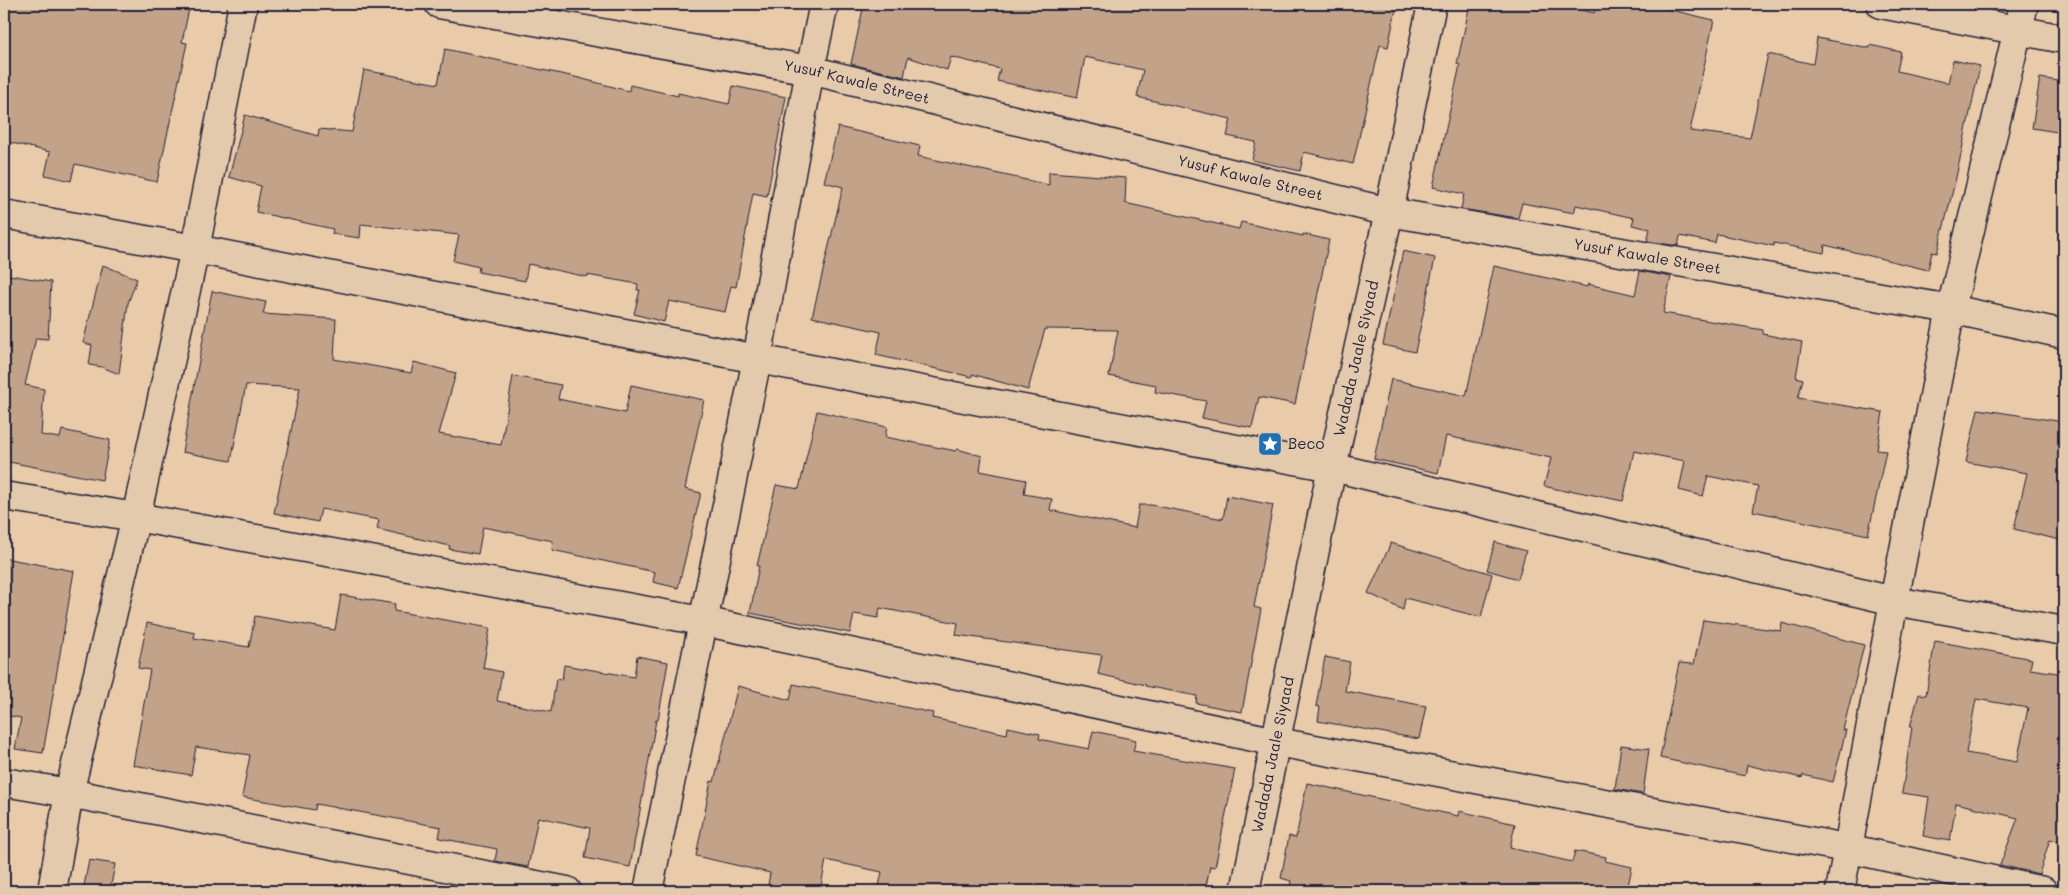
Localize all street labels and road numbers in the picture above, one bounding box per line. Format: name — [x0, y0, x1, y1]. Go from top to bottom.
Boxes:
street label: Yusuf Kawale Street — [782, 55, 932, 108]
street label: Yusuf Kawale Street — [1175, 149, 1325, 204]
street label: Yusuf Kawale Street — [1572, 233, 1723, 278]
street label: Wadada Jaale Siyaad — [1328, 278, 1382, 438]
street label: Wadada Jaale Siyaad — [1246, 675, 1298, 835]

